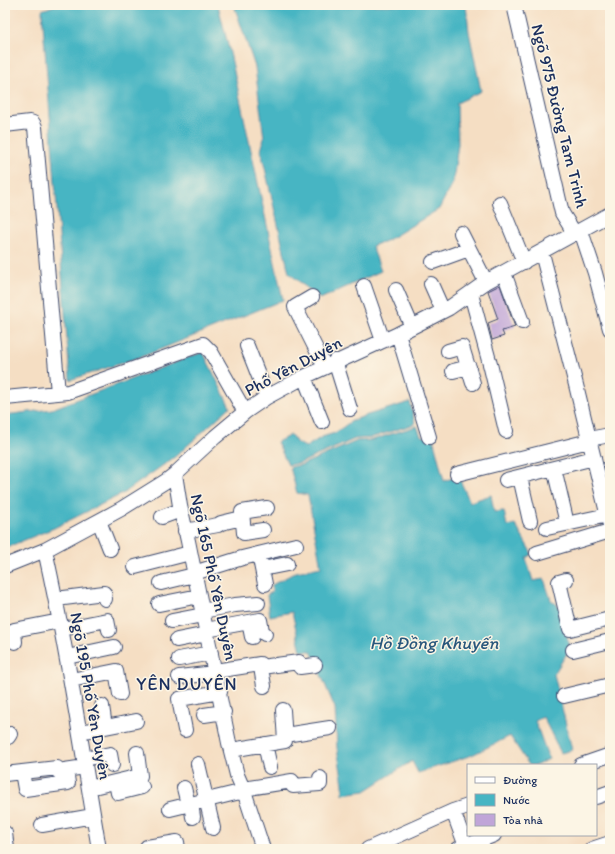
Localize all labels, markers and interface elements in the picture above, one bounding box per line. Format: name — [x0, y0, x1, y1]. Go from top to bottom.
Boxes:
street label: Ngõ 975 Đường Tam Trinh — [527, 22, 593, 210]
street label: Phố Yên Duyên — [241, 332, 345, 400]
street label: Ngõ 165 Phố Yên Duyên — [187, 492, 241, 662]
street label: Ngõ 195 Phố Yên Duyên — [66, 611, 116, 782]
water label: Hồ Đồng Khuyến — [370, 632, 499, 654]
district label: YÊN DUYÊN — [136, 673, 238, 695]
legend — [467, 764, 597, 836]
text: Đường — [503, 773, 538, 787]
text: Nước — [503, 793, 530, 807]
text: Tòa nhà — [503, 813, 544, 827]

